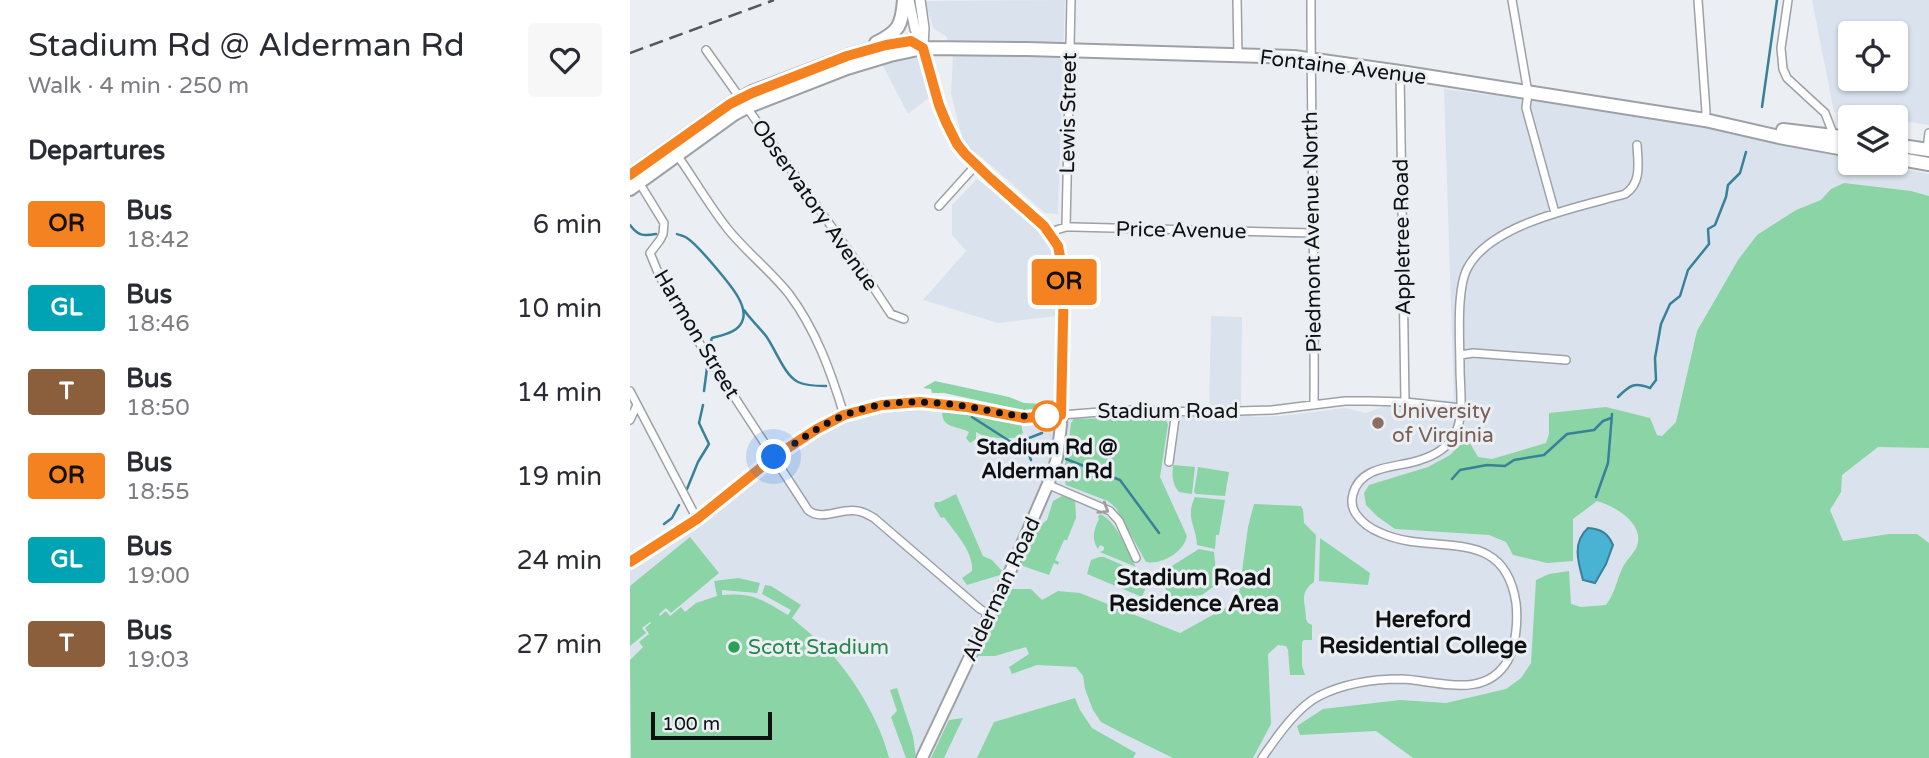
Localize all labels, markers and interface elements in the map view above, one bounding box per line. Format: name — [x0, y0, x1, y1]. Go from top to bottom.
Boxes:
map controls — [1838, 21, 1908, 175]
button: locate — [1838, 21, 1908, 91]
button: heart — [528, 23, 602, 97]
text: Stadium Rd @ Alderman Rd — [28, 26, 465, 65]
street label: Fontaine Avenue — [1258, 45, 1428, 90]
street label: Lewis Street — [1055, 52, 1082, 174]
text: Walk · 4 min · 250 m — [28, 72, 249, 100]
button: layers — [1838, 105, 1908, 175]
street label: Piedmont Avenue North — [1298, 111, 1327, 353]
street label: Observatory Avenue — [746, 115, 883, 296]
text: Departures — [28, 135, 165, 166]
street label: Appletree Road — [1389, 158, 1416, 316]
text: Bus — [126, 195, 172, 226]
text: OR — [48, 209, 85, 238]
text: 6 min — [533, 209, 602, 240]
street label: Price Avenue — [1115, 217, 1247, 244]
text: 18:42 — [126, 226, 190, 254]
line badge: OR — [1032, 259, 1096, 305]
street label: Harmon Street — [648, 265, 745, 403]
text: OR — [1046, 267, 1082, 296]
text: Bus — [126, 279, 172, 310]
text: GL — [51, 293, 83, 322]
text: 10 min — [516, 293, 602, 324]
text: 18:46 — [126, 310, 190, 338]
text: Bus — [126, 363, 172, 394]
text: T — [59, 377, 74, 406]
text: 14 min — [516, 377, 602, 408]
text: 18:50 — [126, 394, 190, 422]
street label: Stadium Road — [1097, 399, 1239, 424]
place label: University of Virginia — [1392, 399, 1494, 448]
marker: Stadium Rd @ Alderman Rd — [1032, 401, 1062, 431]
marker: University of Virginia — [1370, 415, 1386, 431]
place label: Stadium Rd @ Alderman Rd — [977, 435, 1118, 484]
your location — [756, 439, 791, 474]
text: Bus — [126, 447, 172, 478]
text: OR — [48, 461, 85, 490]
text: 19 min — [516, 461, 602, 492]
text: 18:55 — [126, 478, 190, 506]
one-way arrow — [1096, 501, 1109, 514]
street label: Alderman Road — [957, 513, 1046, 665]
text: Bus — [126, 531, 172, 562]
text: GL — [51, 545, 83, 574]
text: 24 min — [516, 545, 602, 576]
text: 19:00 — [126, 562, 190, 590]
district label: Stadium Road Residence Area — [1109, 564, 1279, 618]
district label: Hereford Residential College — [1319, 606, 1527, 660]
text: Bus — [126, 615, 172, 646]
text: T — [59, 629, 74, 658]
text: 27 min — [516, 629, 602, 660]
place label: Scott Stadium — [748, 635, 889, 660]
marker: Scott Stadium — [726, 639, 742, 655]
text: 19:03 — [126, 646, 190, 674]
scale bar — [651, 709, 772, 741]
text: 100 m — [662, 713, 720, 735]

